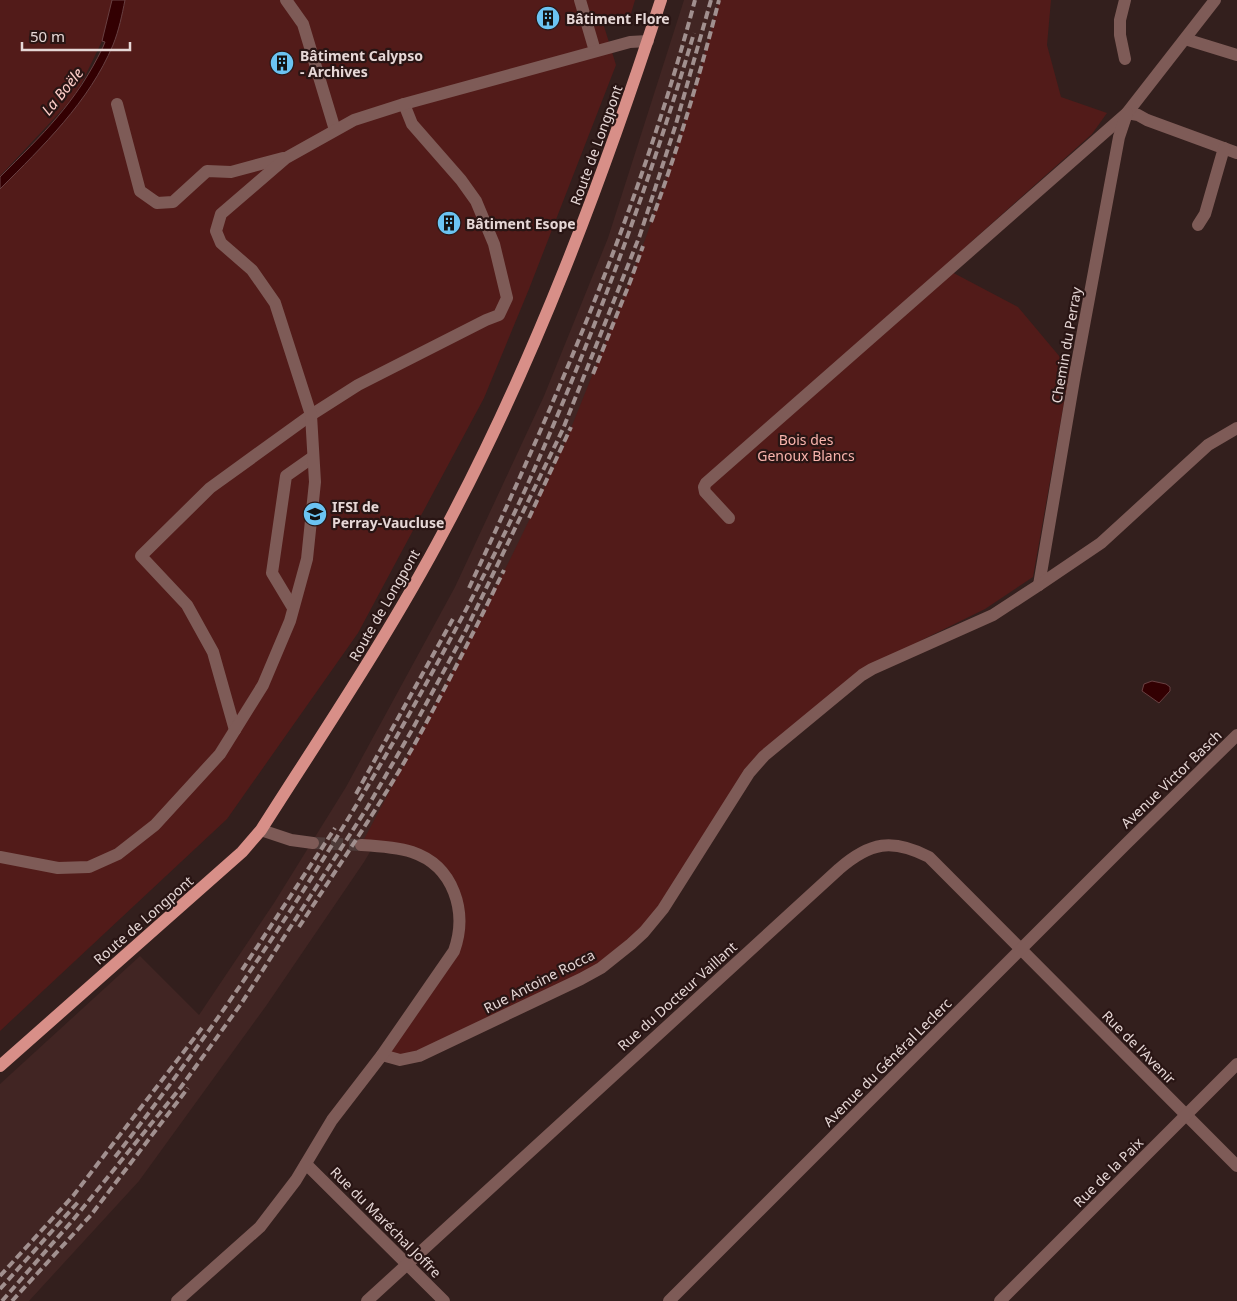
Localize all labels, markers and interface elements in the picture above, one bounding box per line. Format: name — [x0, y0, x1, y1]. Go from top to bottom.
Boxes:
building icon: Bâtiment Flore — [535, 5, 561, 31]
place label: Bâtiment Flore — [566, 9, 670, 28]
scale bar — [22, 20, 130, 52]
text: 50 m — [30, 26, 65, 46]
place label: Bâtiment Calypso - Archives — [300, 46, 423, 81]
building icon: Bâtiment Calypso - Archives — [269, 50, 295, 76]
water label: La Boële — [37, 63, 88, 119]
street label: Route de Longpont — [565, 82, 627, 208]
building icon: Bâtiment Esope — [436, 210, 462, 236]
place label: Bâtiment Esope — [466, 214, 576, 233]
street label: Chemin du Perray — [1046, 284, 1086, 405]
park label: Bois des Genoux Blancs — [757, 430, 855, 465]
place label: IFSI de Perray-Vaucluse — [332, 497, 444, 532]
school or university icon: IFSI de Perray-Vaucluse — [302, 501, 328, 527]
street label: Route de Longpont — [344, 546, 424, 664]
street label: Avenue Victor Basch — [1116, 726, 1226, 832]
street label: Route de Longpont — [89, 871, 197, 969]
street label: Rue du Docteur Vaillant — [613, 937, 741, 1055]
street label: Rue Antoine Rocca — [480, 945, 598, 1017]
street label: Avenue du Général Leclerc — [819, 993, 956, 1130]
street label: Rue de l'Avenir — [1098, 1006, 1180, 1088]
street label: Rue de la Paix — [1069, 1133, 1147, 1211]
street label: Rue du Maréchal Joffre — [326, 1162, 446, 1282]

